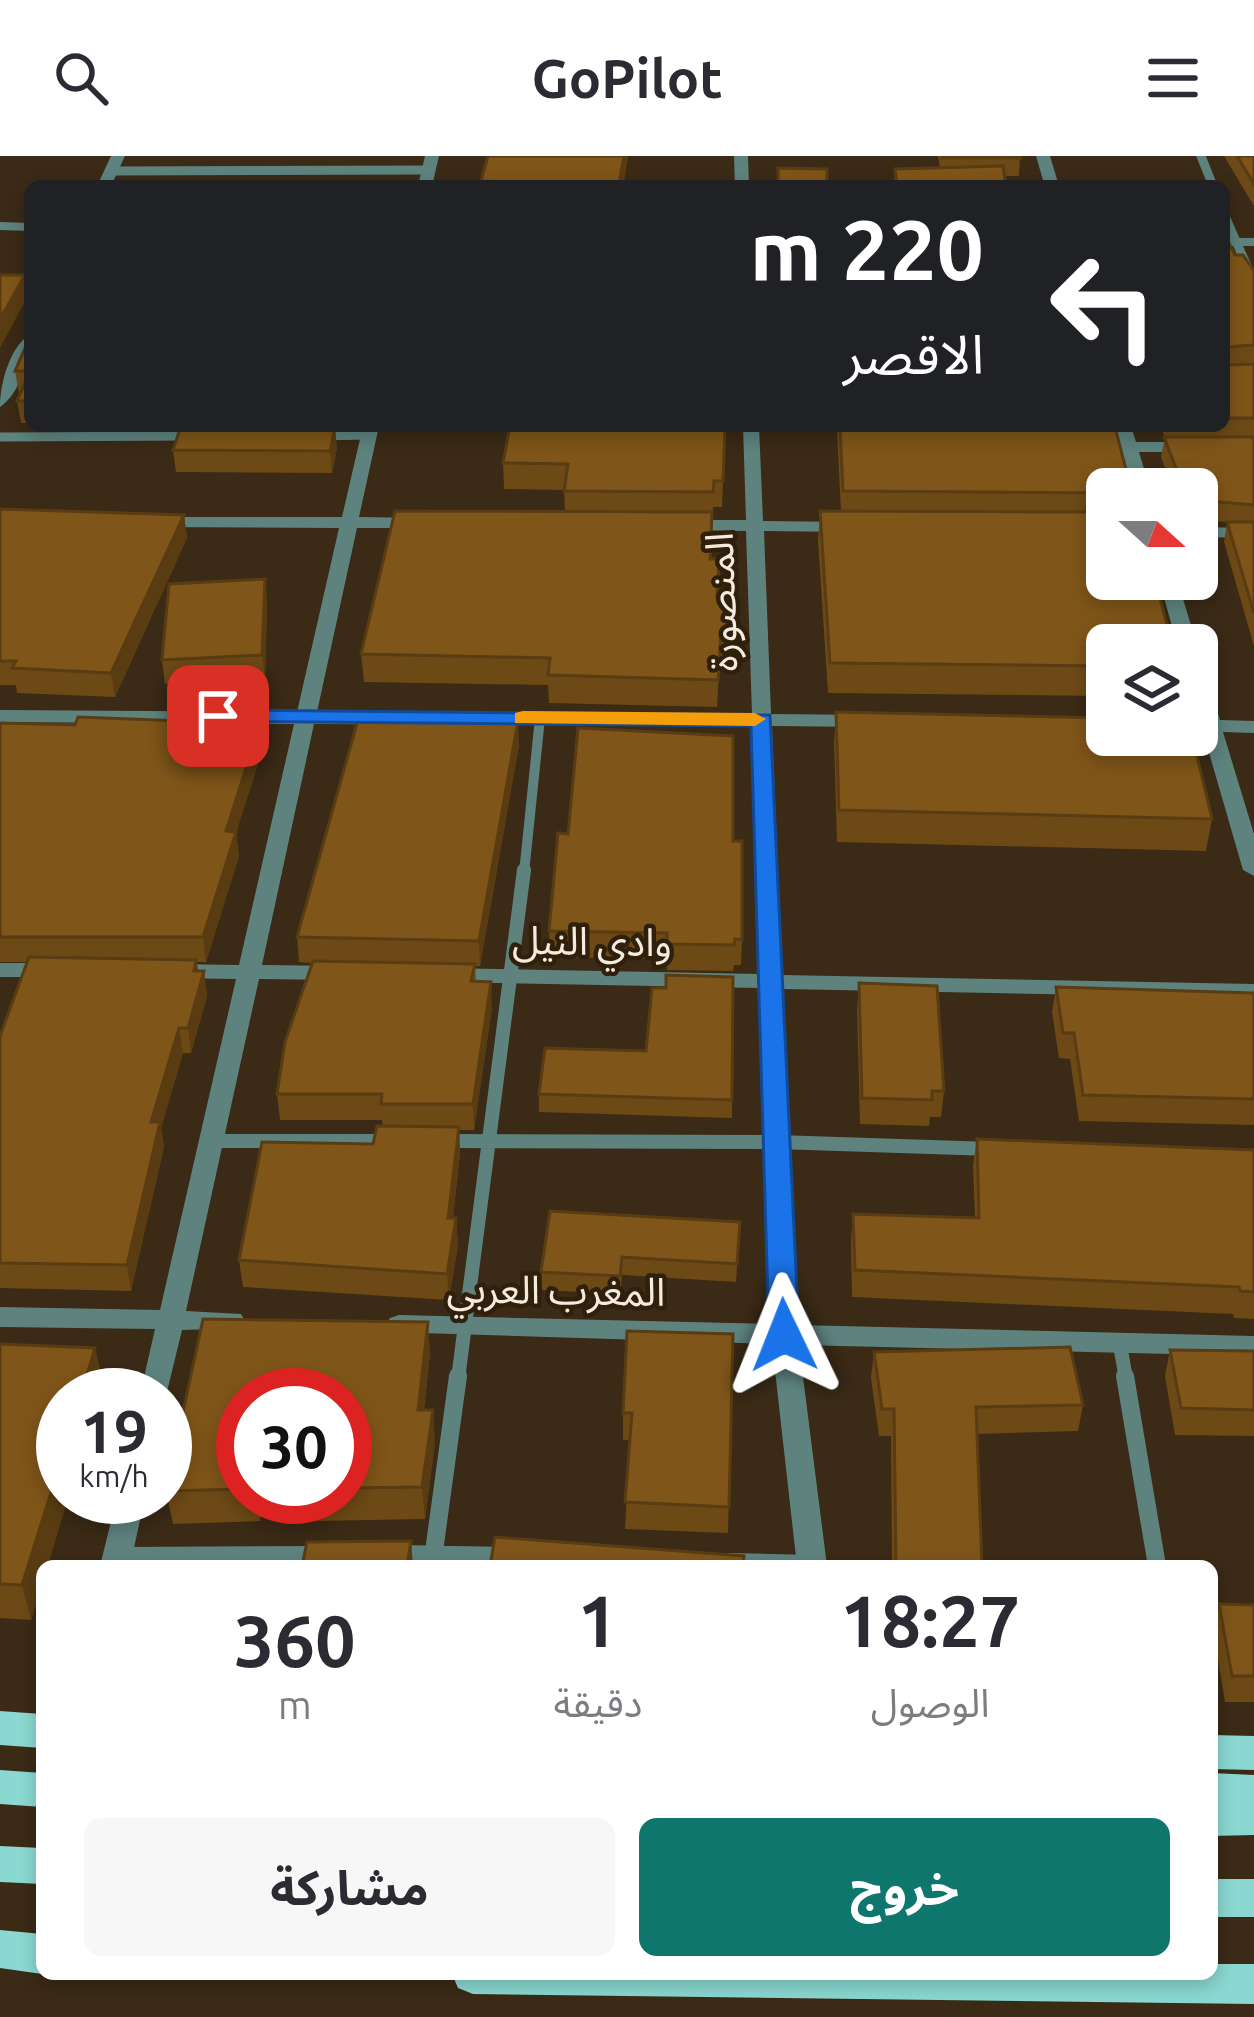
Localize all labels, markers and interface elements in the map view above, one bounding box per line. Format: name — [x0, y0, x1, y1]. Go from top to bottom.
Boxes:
icon: search — [48, 45, 114, 111]
icon: menu — [1140, 45, 1206, 111]
text: GoPilot — [531, 48, 723, 108]
text: 220 m — [750, 202, 984, 296]
icon: left — [1026, 228, 1182, 384]
text: الاقصر — [843, 324, 984, 384]
north arrow — [1086, 468, 1218, 600]
map controls — [1086, 468, 1218, 756]
street label: المنصورة — [697, 532, 746, 672]
button: layers — [1086, 624, 1218, 756]
pin — [167, 665, 269, 767]
icon: arrive — [185, 683, 251, 749]
street label: وادي النيل — [512, 918, 672, 972]
street label: المغرب العربي — [446, 1266, 666, 1322]
position arrow — [721, 1272, 847, 1398]
speed limit sign: 30 — [216, 1368, 372, 1524]
text: 19 — [80, 1397, 148, 1464]
text: km/h — [79, 1459, 149, 1493]
text: 1 — [578, 1580, 618, 1661]
text: 18:27 — [840, 1580, 1020, 1661]
text: 360 — [234, 1600, 356, 1681]
text: دقيقة — [553, 1681, 642, 1724]
text: الوصول — [871, 1681, 989, 1724]
text: m — [278, 1683, 312, 1726]
button: مشاركة — [84, 1818, 615, 1956]
button: خروج — [639, 1818, 1170, 1956]

